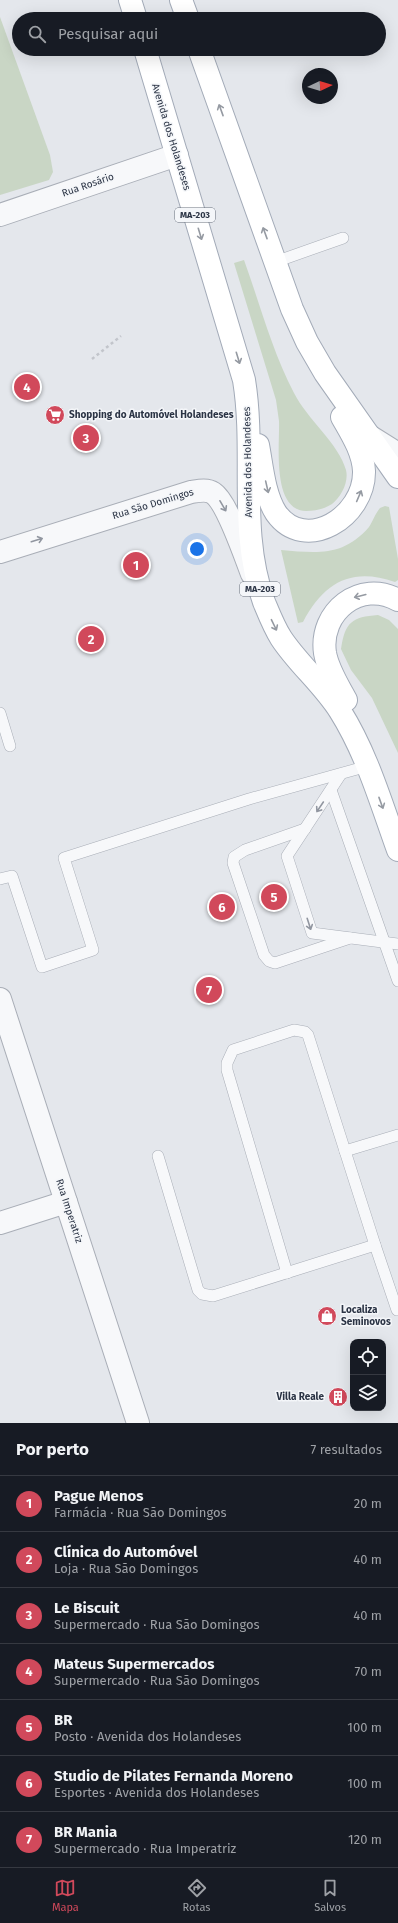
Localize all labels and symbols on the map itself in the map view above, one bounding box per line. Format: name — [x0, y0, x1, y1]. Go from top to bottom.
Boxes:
north arrow — [302, 68, 338, 104]
street label: Avenida dos Holandeses — [149, 82, 193, 192]
one-way arrow — [217, 104, 224, 117]
street label: Rua Rosário — [60, 170, 116, 200]
road number: MA-203 — [175, 208, 215, 222]
one-way arrow — [197, 227, 204, 240]
one-way arrow — [260, 227, 268, 239]
one-way arrow — [235, 352, 242, 365]
pin: 4 — [14, 372, 40, 402]
supermarket icon: Shopping do Automóvel Holandeses — [44, 404, 66, 426]
street label: Avenida dos Holandeses — [241, 406, 255, 518]
place label: Shopping do Automóvel Holandeses — [69, 408, 234, 421]
pin: 3 — [73, 423, 99, 453]
one-way arrow — [263, 480, 271, 493]
street label: Rua São Domingos — [111, 486, 195, 522]
one-way arrow — [355, 491, 363, 503]
one-way arrow — [220, 500, 227, 512]
one-way arrow — [31, 536, 44, 543]
your location — [187, 539, 207, 559]
pin: 1 — [123, 550, 149, 580]
road number: MA-203 — [240, 582, 280, 596]
one-way arrow — [354, 592, 367, 600]
one-way arrow — [271, 619, 278, 631]
pin: 2 — [78, 624, 104, 654]
one-way arrow — [378, 796, 385, 809]
one-way arrow — [316, 801, 324, 812]
pin: 5 — [261, 882, 287, 912]
pin: 6 — [209, 892, 235, 922]
one-way arrow — [306, 917, 313, 930]
pin: 7 — [196, 975, 222, 1005]
street label: Rua Imperatriz — [53, 1178, 85, 1245]
place label: Localiza Seminovos — [341, 1304, 391, 1328]
shop icon: Localiza Seminovos — [316, 1305, 338, 1327]
building icon: Villa Reale — [327, 1386, 349, 1408]
place label: Villa Reale — [275, 1391, 324, 1403]

